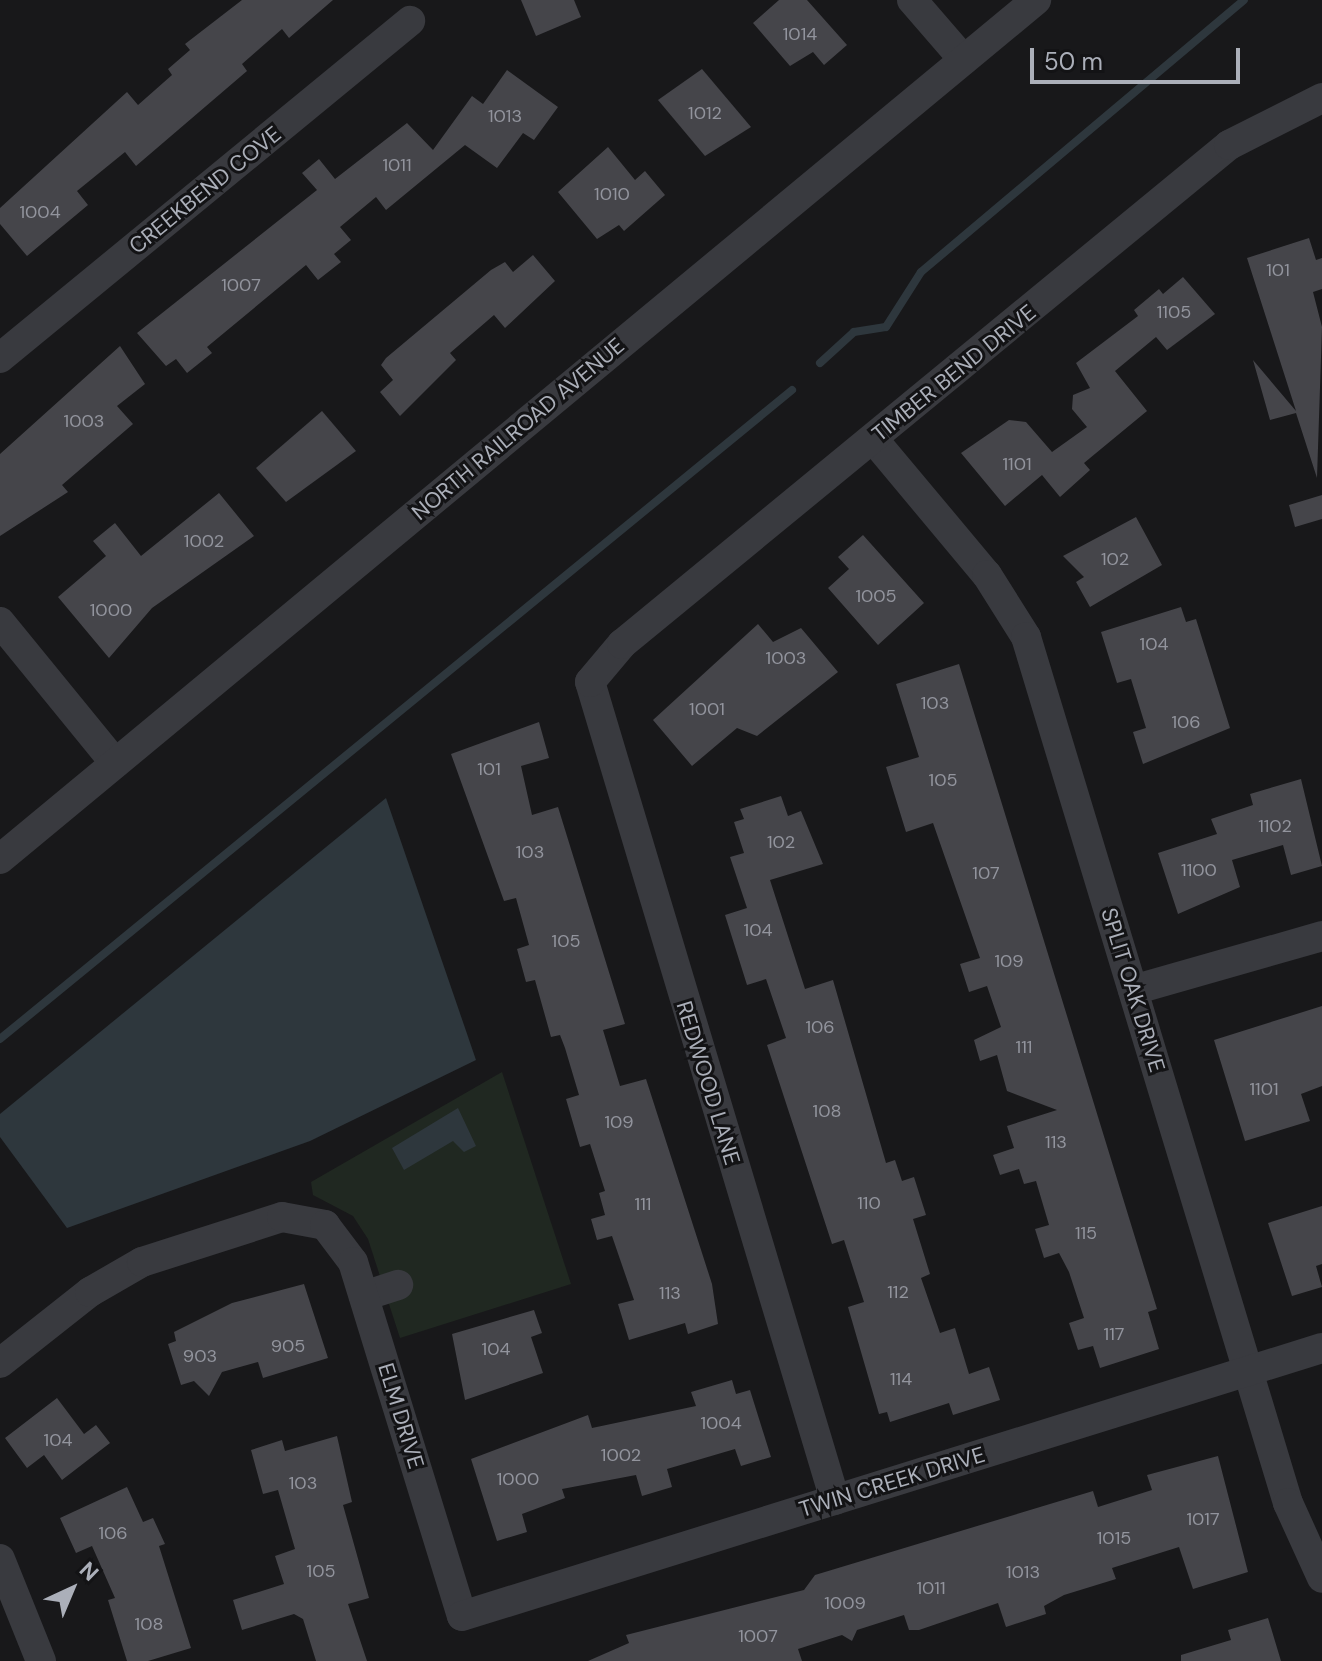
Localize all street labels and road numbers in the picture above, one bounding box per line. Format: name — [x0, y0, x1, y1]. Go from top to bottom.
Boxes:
street label: CREEKBEND COVE — [124, 121, 286, 259]
street label: TIMBER BEND DRIVE — [867, 299, 1041, 447]
street label: NORTH RAILROAD AVENUE — [406, 332, 630, 526]
street label: SPLIT OAK DRIVE — [1095, 905, 1171, 1075]
street label: REDWOOD LANE — [671, 998, 745, 1168]
street label: ELM DRIVE — [372, 1360, 430, 1472]
street label: TWIN CREEK DRIVE — [796, 1441, 988, 1523]

